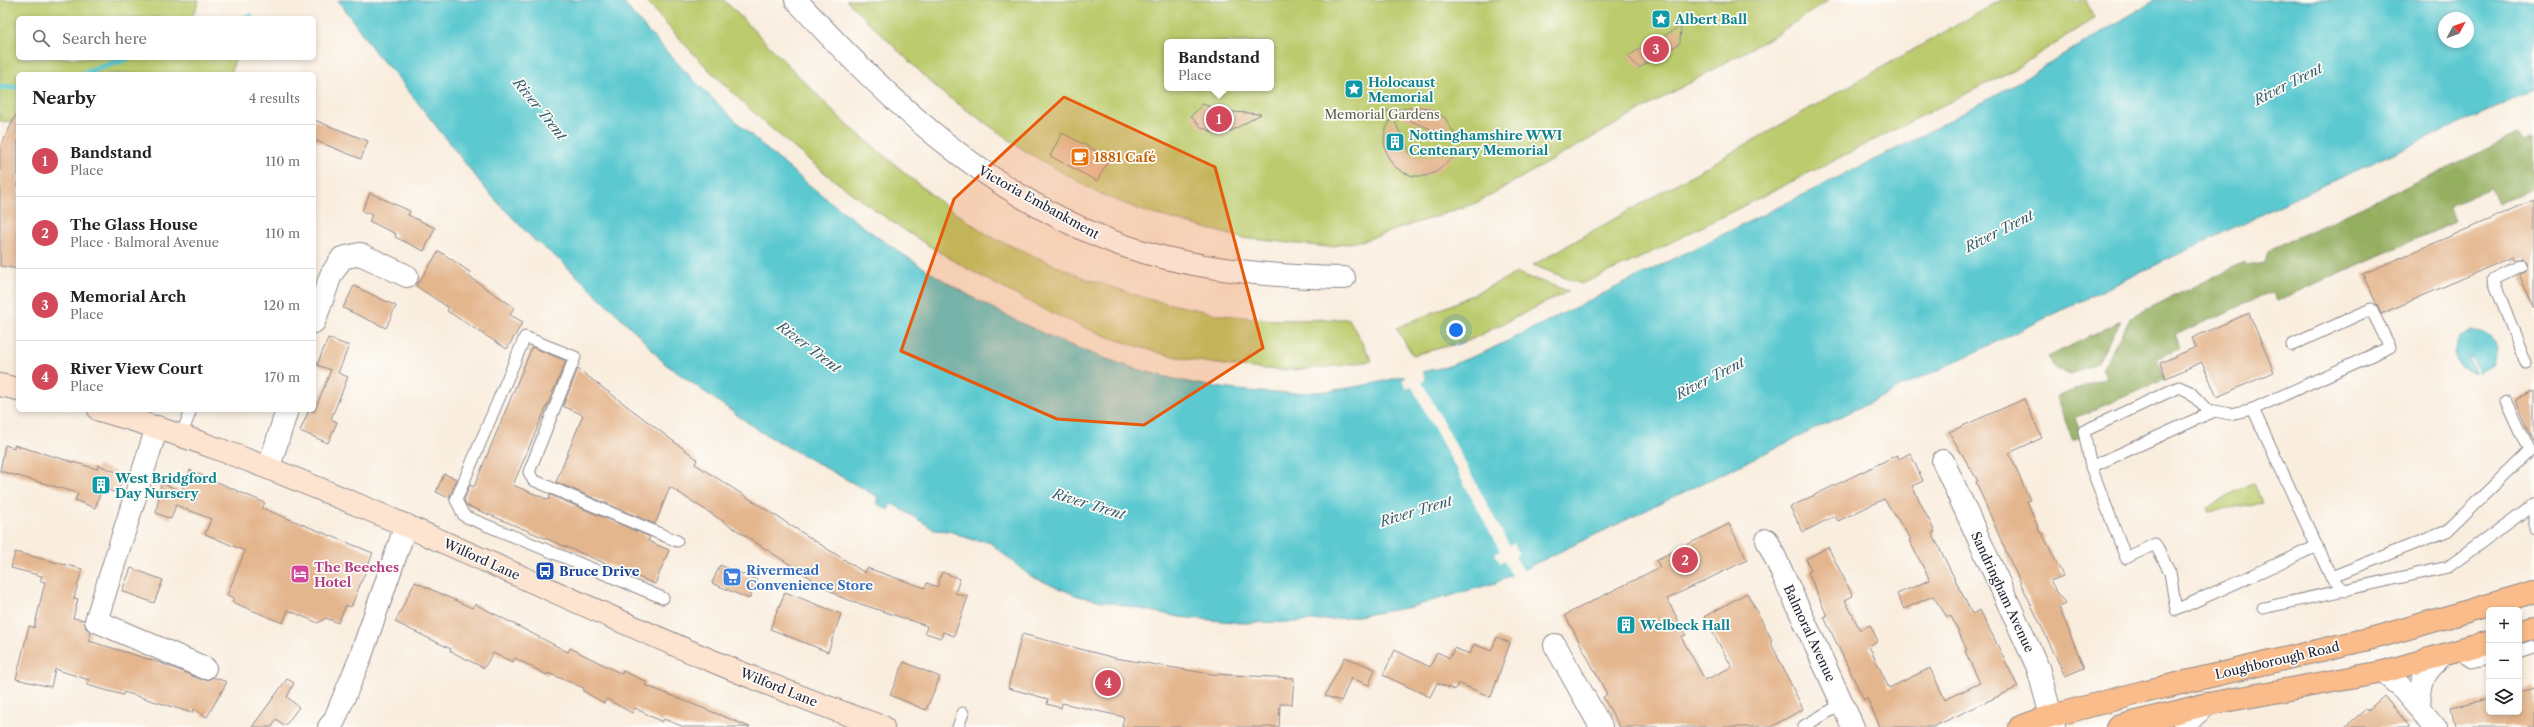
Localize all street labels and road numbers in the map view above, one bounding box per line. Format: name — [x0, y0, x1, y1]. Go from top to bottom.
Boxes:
street label: Victoria Embankment — [975, 162, 1103, 242]
street label: Sandringham Avenue — [1968, 529, 2038, 655]
street label: Wilford Lane — [440, 535, 523, 583]
street label: Balmoral Avenue — [1781, 582, 1839, 684]
street label: Loughborough Road — [2213, 638, 2341, 682]
street label: Wilford Lane — [737, 664, 820, 710]

